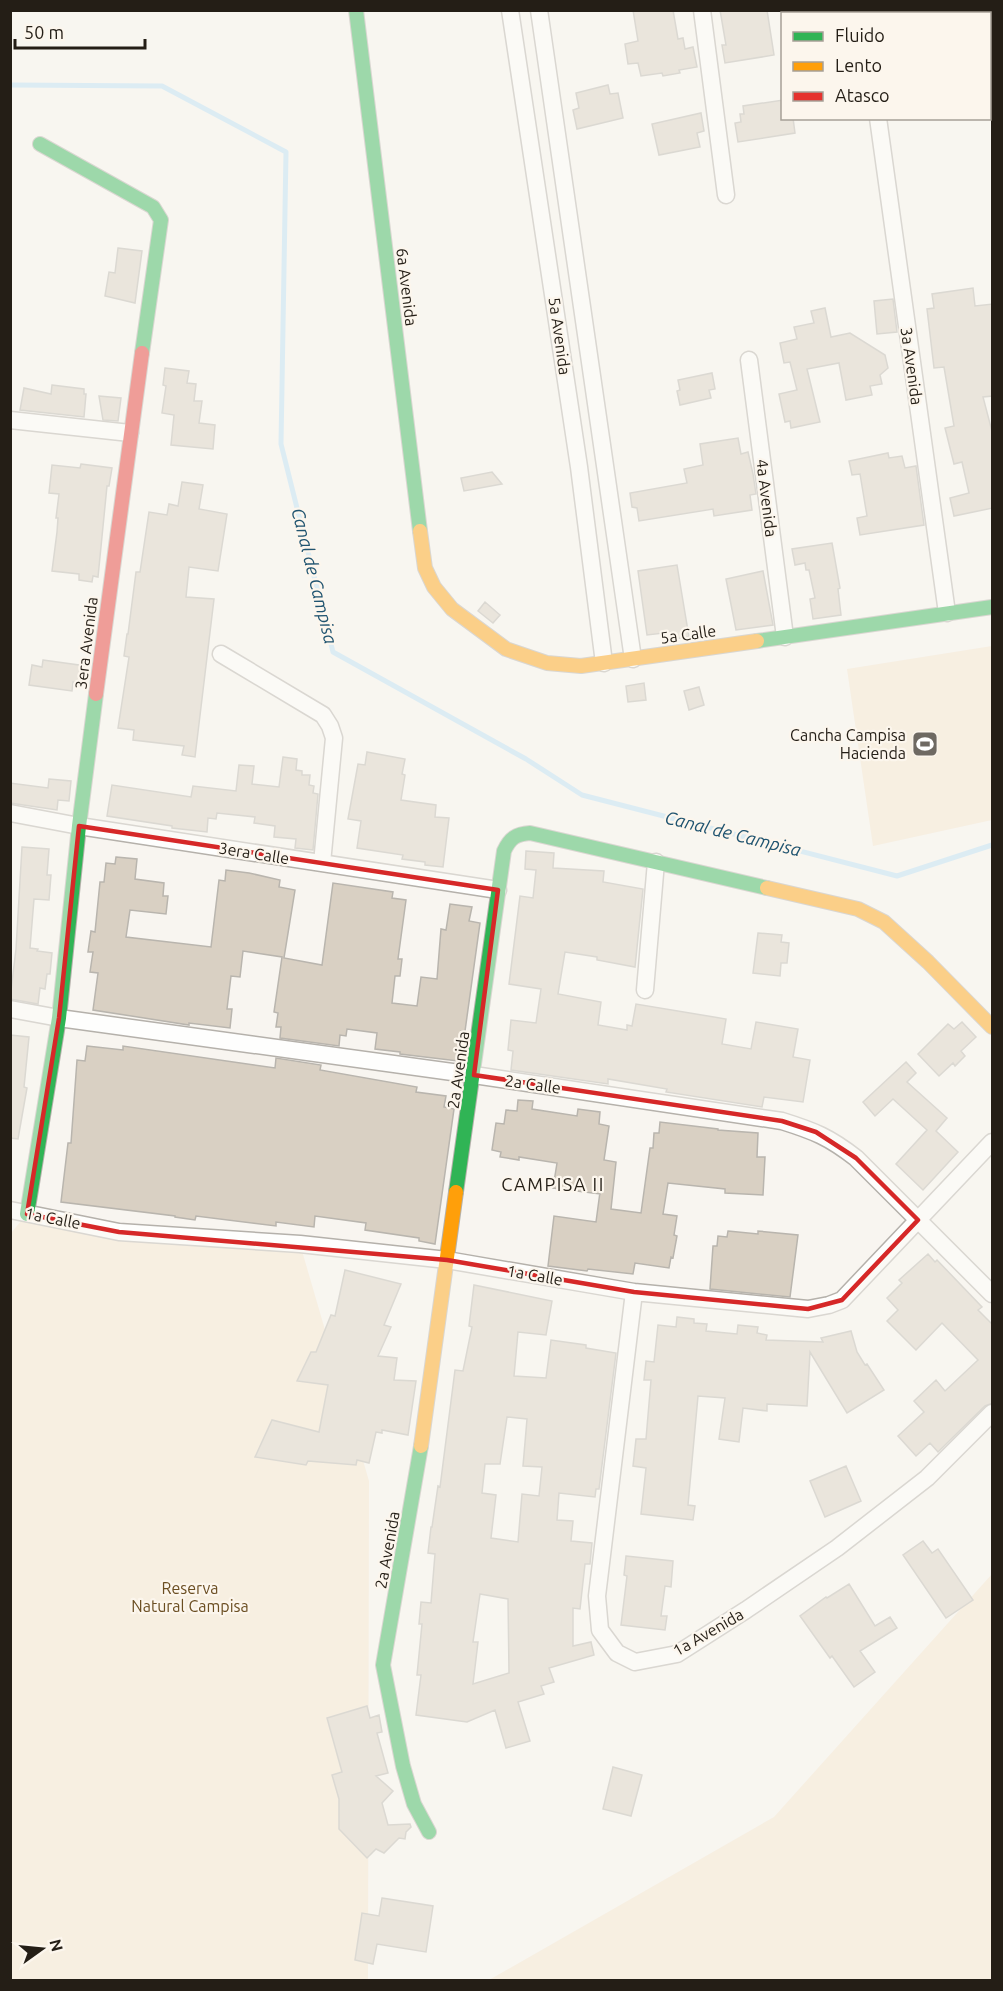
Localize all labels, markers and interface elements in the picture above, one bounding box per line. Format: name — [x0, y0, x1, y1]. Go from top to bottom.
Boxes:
scale bar — [15, 12, 146, 50]
legend — [781, 12, 991, 120]
text: 50 m — [24, 22, 64, 42]
text: Fluido — [835, 25, 885, 45]
text: Lento — [835, 55, 882, 75]
text: Atasco — [835, 85, 890, 105]
street label: 6a Avenida — [393, 247, 421, 327]
street label: 5a Avenida — [546, 296, 574, 376]
street label: 3a Avenida — [898, 326, 926, 406]
street label: 4a Avenida — [753, 458, 781, 538]
water label: Canal de Campisa — [288, 506, 342, 646]
street label: 3era Avenida — [71, 596, 101, 690]
street label: 5a Calle — [659, 621, 717, 647]
place label: Cancha Campisa Hacienda — [790, 726, 906, 762]
sports icon: Cancha Campisa Hacienda — [910, 729, 940, 759]
water label: Canal de Campisa — [663, 806, 804, 860]
street label: 3era Calle — [217, 839, 291, 867]
street label: 2a Avenida — [444, 1030, 472, 1110]
street label: 2a Calle — [504, 1071, 562, 1097]
district label: CAMPISA II — [501, 1174, 605, 1194]
street label: 1a Calle — [24, 1204, 82, 1232]
street label: 1a Calle — [506, 1261, 564, 1289]
street label: 2a Avenida — [371, 1510, 403, 1590]
park label: Reserva Natural Campisa — [131, 1579, 249, 1615]
street label: 1a Avenida — [670, 1605, 746, 1659]
north arrow — [12, 1919, 72, 1979]
text: N — [46, 1937, 67, 1953]

